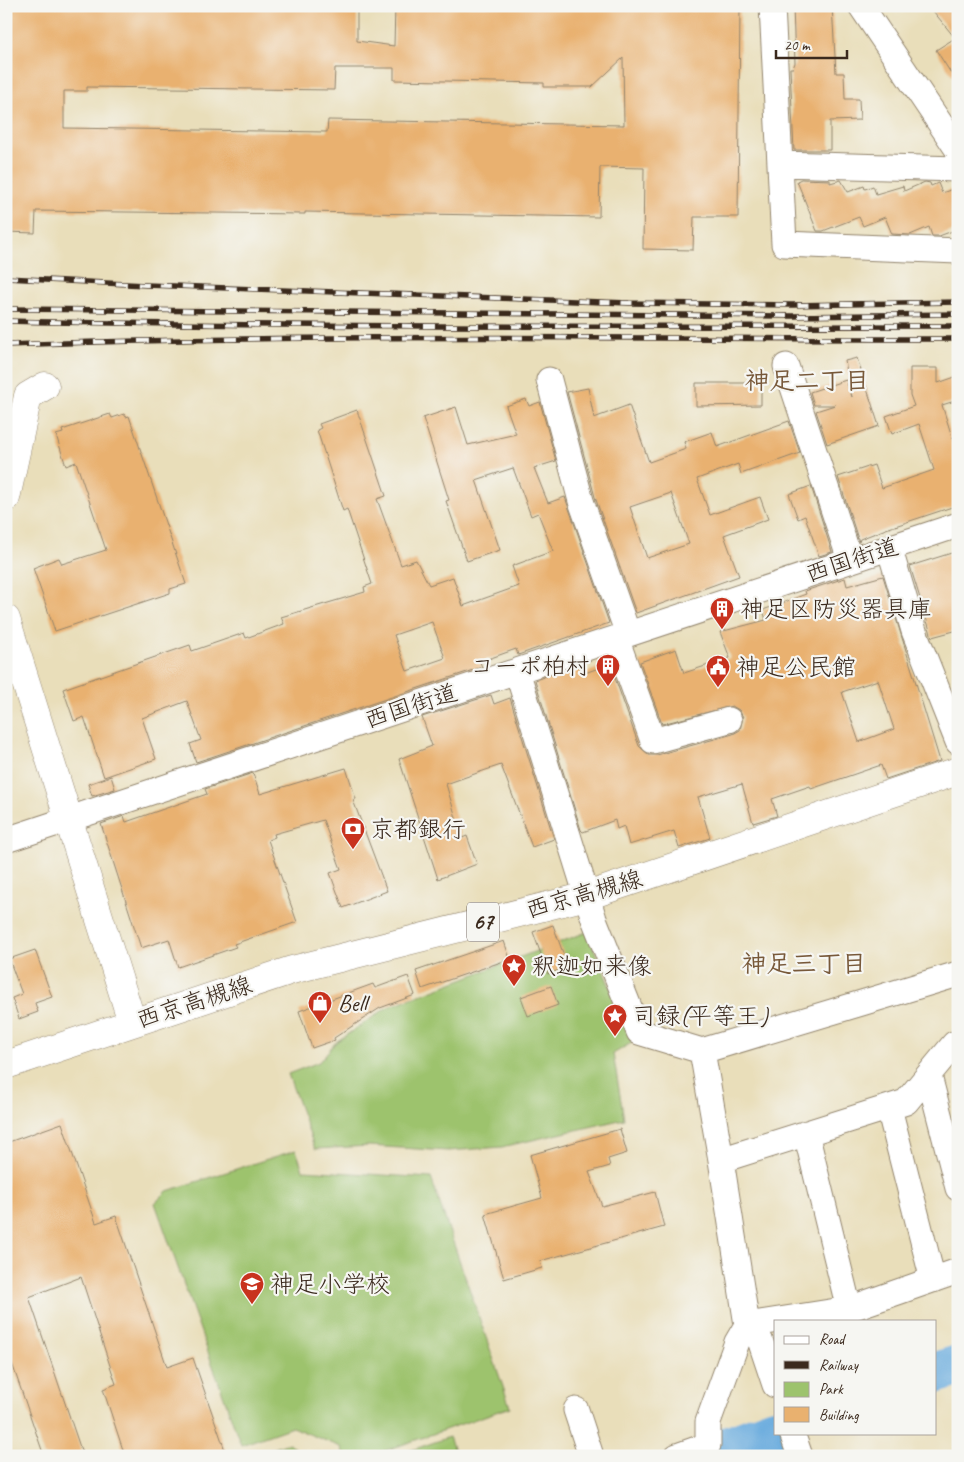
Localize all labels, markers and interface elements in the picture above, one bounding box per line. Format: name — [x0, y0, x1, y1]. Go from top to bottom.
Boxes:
scale bar — [776, 28, 848, 60]
text: 20 m — [784, 36, 811, 55]
district label: 神足二丁目 — [744, 365, 870, 397]
street label: 西国街道 — [802, 531, 902, 589]
place label: 神足区防災器具庫 — [740, 594, 932, 624]
building icon: 神足区防災器具庫 — [709, 596, 735, 630]
place label: コーポ柏村 — [470, 651, 590, 681]
place label: 神足公民館 — [736, 652, 856, 682]
building icon: コーポ柏村 — [595, 653, 621, 687]
public building icon: 神足公民館 — [705, 654, 731, 688]
street label: 西国街道 — [361, 677, 461, 735]
place label: 京都銀行 — [370, 814, 466, 844]
bank icon: 京都銀行 — [340, 816, 366, 850]
street label: 西京高槻線 — [522, 863, 646, 925]
road number: 67 — [467, 902, 499, 942]
district label: 神足三丁目 — [741, 948, 867, 980]
place label: 釈迦如来像 — [532, 951, 652, 981]
place icon: 釈迦如来像 — [501, 953, 527, 987]
street label: 西京高槻線 — [132, 969, 256, 1035]
place label: Bell — [338, 988, 371, 1018]
shop icon: Bell — [307, 990, 333, 1024]
place label: 司録(平等王) — [632, 1001, 769, 1031]
place icon: 司録(平等王) — [602, 1003, 628, 1037]
place label: 神足小学校 — [270, 1269, 390, 1299]
school or university icon: 神足小学校 — [239, 1271, 265, 1305]
legend — [774, 1320, 936, 1434]
text: Road — [819, 1330, 846, 1349]
text: Railway — [819, 1356, 860, 1375]
text: Park — [819, 1380, 844, 1399]
text: Building — [819, 1406, 859, 1425]

